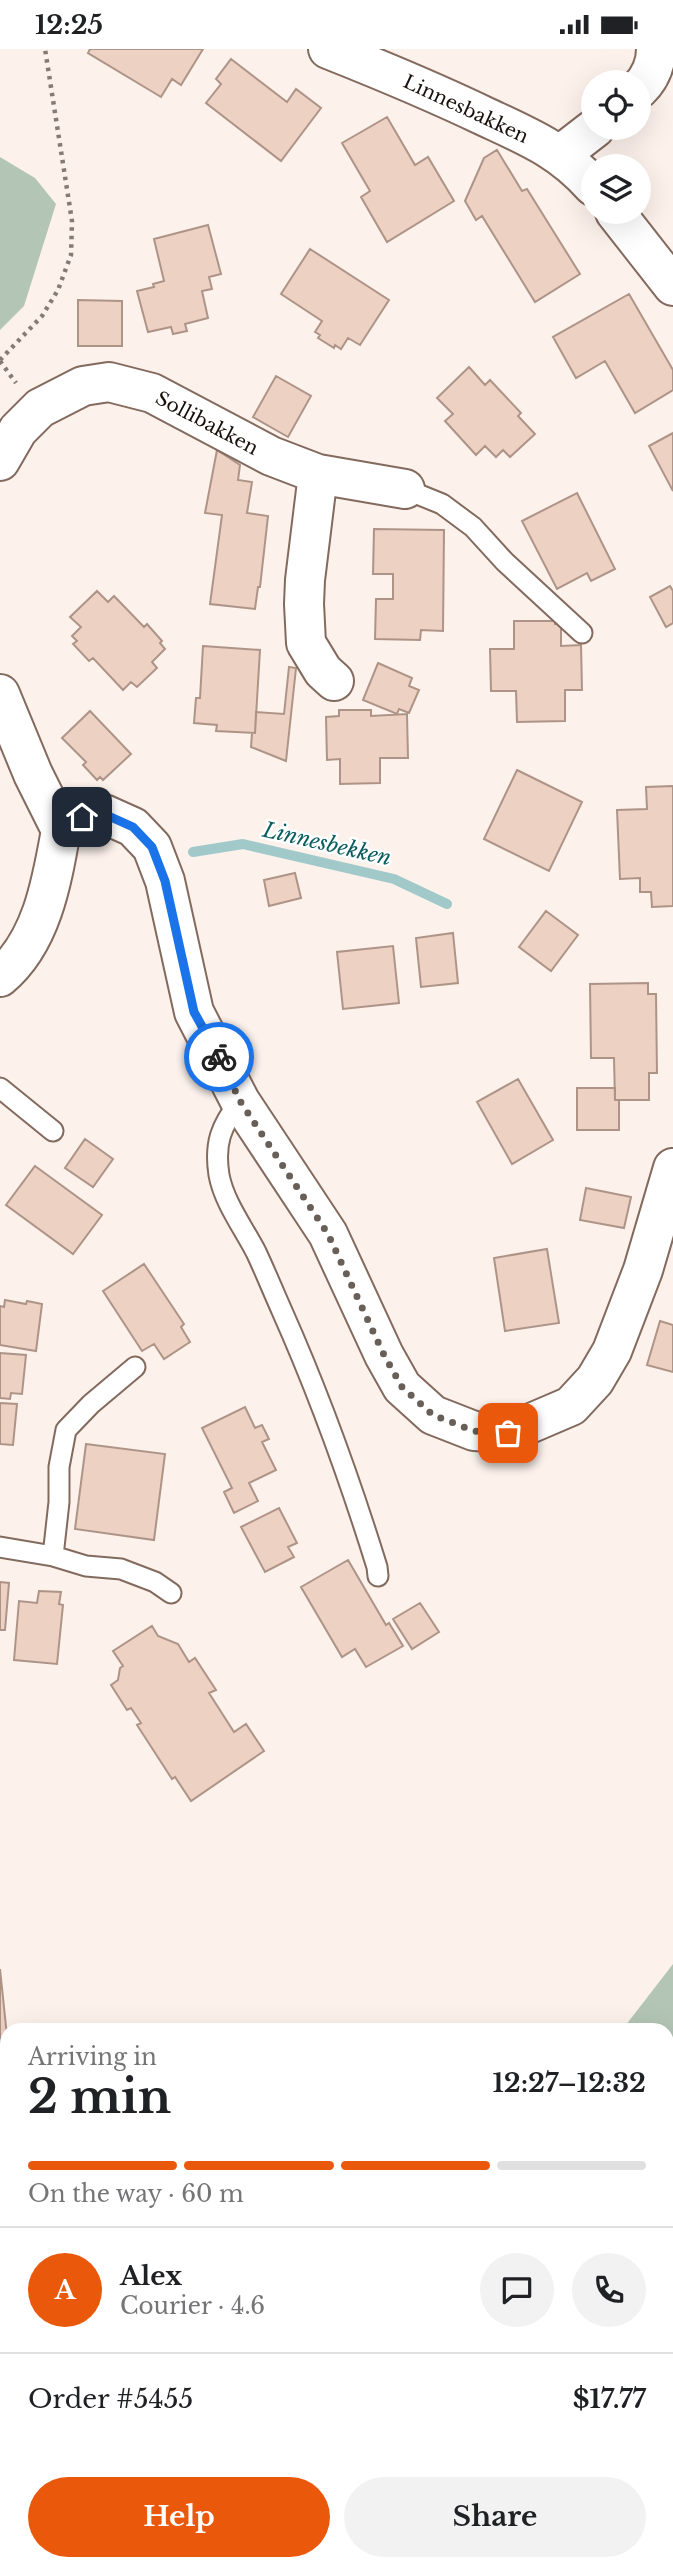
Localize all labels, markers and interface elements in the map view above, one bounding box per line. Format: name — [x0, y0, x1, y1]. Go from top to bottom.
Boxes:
text: 12:25 — [35, 9, 103, 41]
street label: Linnesbakken — [400, 70, 532, 148]
map controls — [581, 70, 651, 224]
button: locate — [581, 70, 651, 140]
button: layers — [581, 154, 651, 224]
street label: Sollibakken — [152, 386, 262, 460]
pin — [52, 787, 112, 847]
icon: home — [63, 798, 101, 836]
water label: Linnesbekken — [260, 816, 394, 871]
courier — [184, 1022, 254, 1092]
icon: bike — [200, 1038, 238, 1076]
pin — [478, 1403, 538, 1463]
icon: bag — [489, 1414, 527, 1452]
text: Arriving in — [28, 2043, 157, 2071]
text: 12:27–12:32 — [492, 2067, 646, 2099]
text: 2 min — [28, 2068, 171, 2125]
text: On the way · 60 m — [28, 2180, 244, 2208]
button: chat — [480, 2253, 554, 2327]
button: phone — [572, 2253, 646, 2327]
text: Alex — [120, 2260, 182, 2292]
text: A — [54, 2274, 76, 2306]
text: Courier · 4.6 — [120, 2292, 265, 2320]
text: Order #5455 — [28, 2383, 193, 2415]
text: $17.77 — [573, 2383, 646, 2415]
button: Help — [28, 2477, 330, 2557]
button: Share — [344, 2477, 646, 2557]

